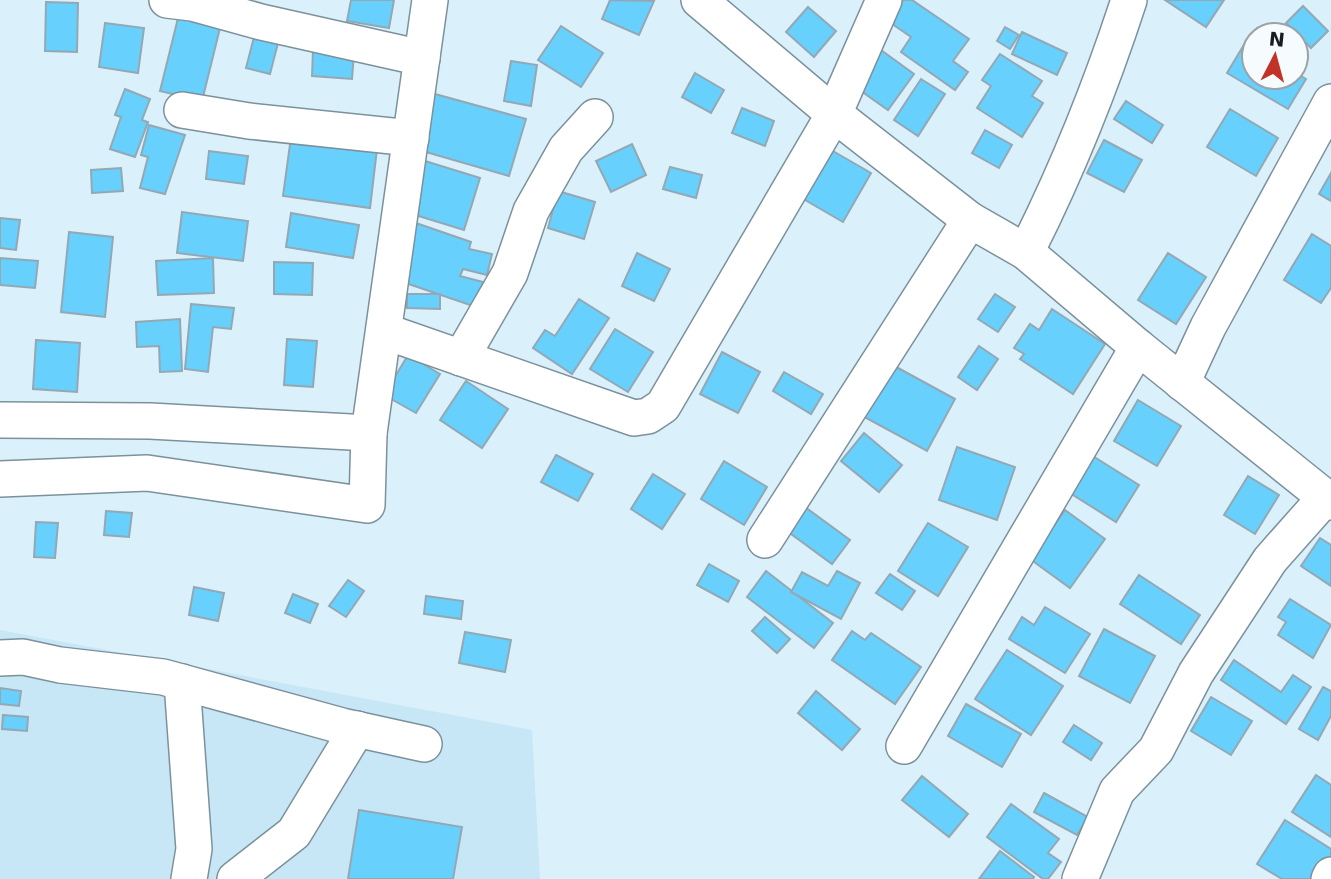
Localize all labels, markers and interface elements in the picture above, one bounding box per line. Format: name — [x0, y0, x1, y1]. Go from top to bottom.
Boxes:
north arrow — [1240, 21, 1310, 91]
text: N — [1268, 27, 1286, 51]

